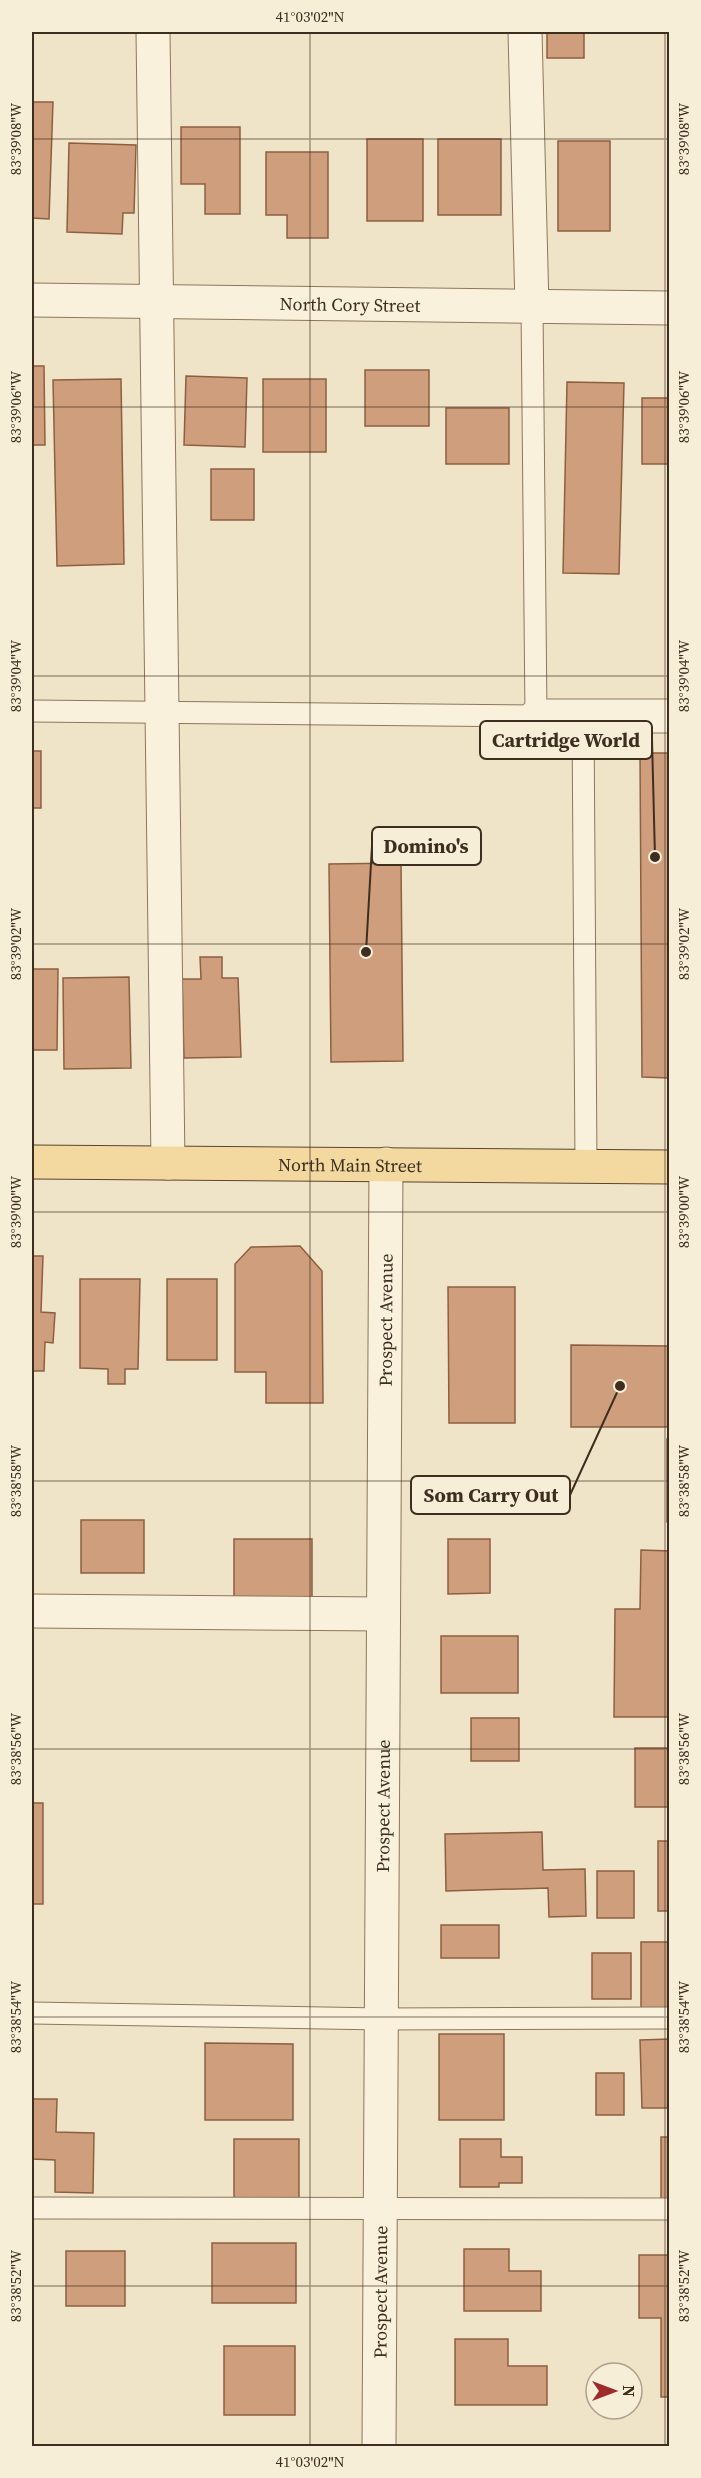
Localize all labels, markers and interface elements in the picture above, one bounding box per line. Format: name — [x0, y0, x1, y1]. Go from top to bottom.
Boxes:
text: 41°03'02"N — [275, 6, 345, 27]
text: 83°39'08"W — [5, 102, 26, 175]
text: 83°39'08"W — [673, 102, 694, 175]
street label: North Cory Street — [279, 291, 421, 317]
text: 83°39'06"W — [5, 370, 26, 443]
text: 83°39'06"W — [673, 370, 694, 443]
text: 83°39'04"W — [5, 639, 26, 712]
text: 83°39'04"W — [673, 639, 694, 712]
callout: Cartridge World — [480, 721, 652, 759]
text: Cartridge World — [492, 726, 640, 754]
callout: Domino's — [372, 827, 481, 865]
text: Domino's — [383, 832, 469, 860]
text: 83°39'02"W — [5, 907, 26, 980]
text: 83°39'02"W — [673, 907, 694, 980]
street label: North Main Street — [278, 1151, 422, 1178]
text: 83°39'00"W — [5, 1175, 26, 1248]
text: 83°39'00"W — [673, 1175, 694, 1248]
street label: Prospect Avenue — [372, 1253, 398, 1387]
text: 83°38'58"W — [5, 1444, 26, 1517]
text: 83°38'58"W — [673, 1444, 694, 1517]
callout: Som Carry Out — [411, 1476, 570, 1514]
text: Som Carry Out — [424, 1481, 559, 1509]
text: 83°38'56"W — [5, 1712, 26, 1785]
text: 83°38'56"W — [673, 1712, 694, 1785]
street label: Prospect Avenue — [370, 1739, 395, 1873]
text: 83°38'54"W — [5, 1980, 26, 2053]
text: 83°38'54"W — [673, 1980, 694, 2053]
street label: Prospect Avenue — [367, 2225, 393, 2359]
text: 83°38'52"W — [5, 2249, 26, 2322]
text: 83°38'52"W — [673, 2249, 694, 2322]
north arrow — [584, 2361, 644, 2421]
text: N — [618, 2385, 640, 2397]
text: 41°03'02"N — [275, 2451, 345, 2472]

